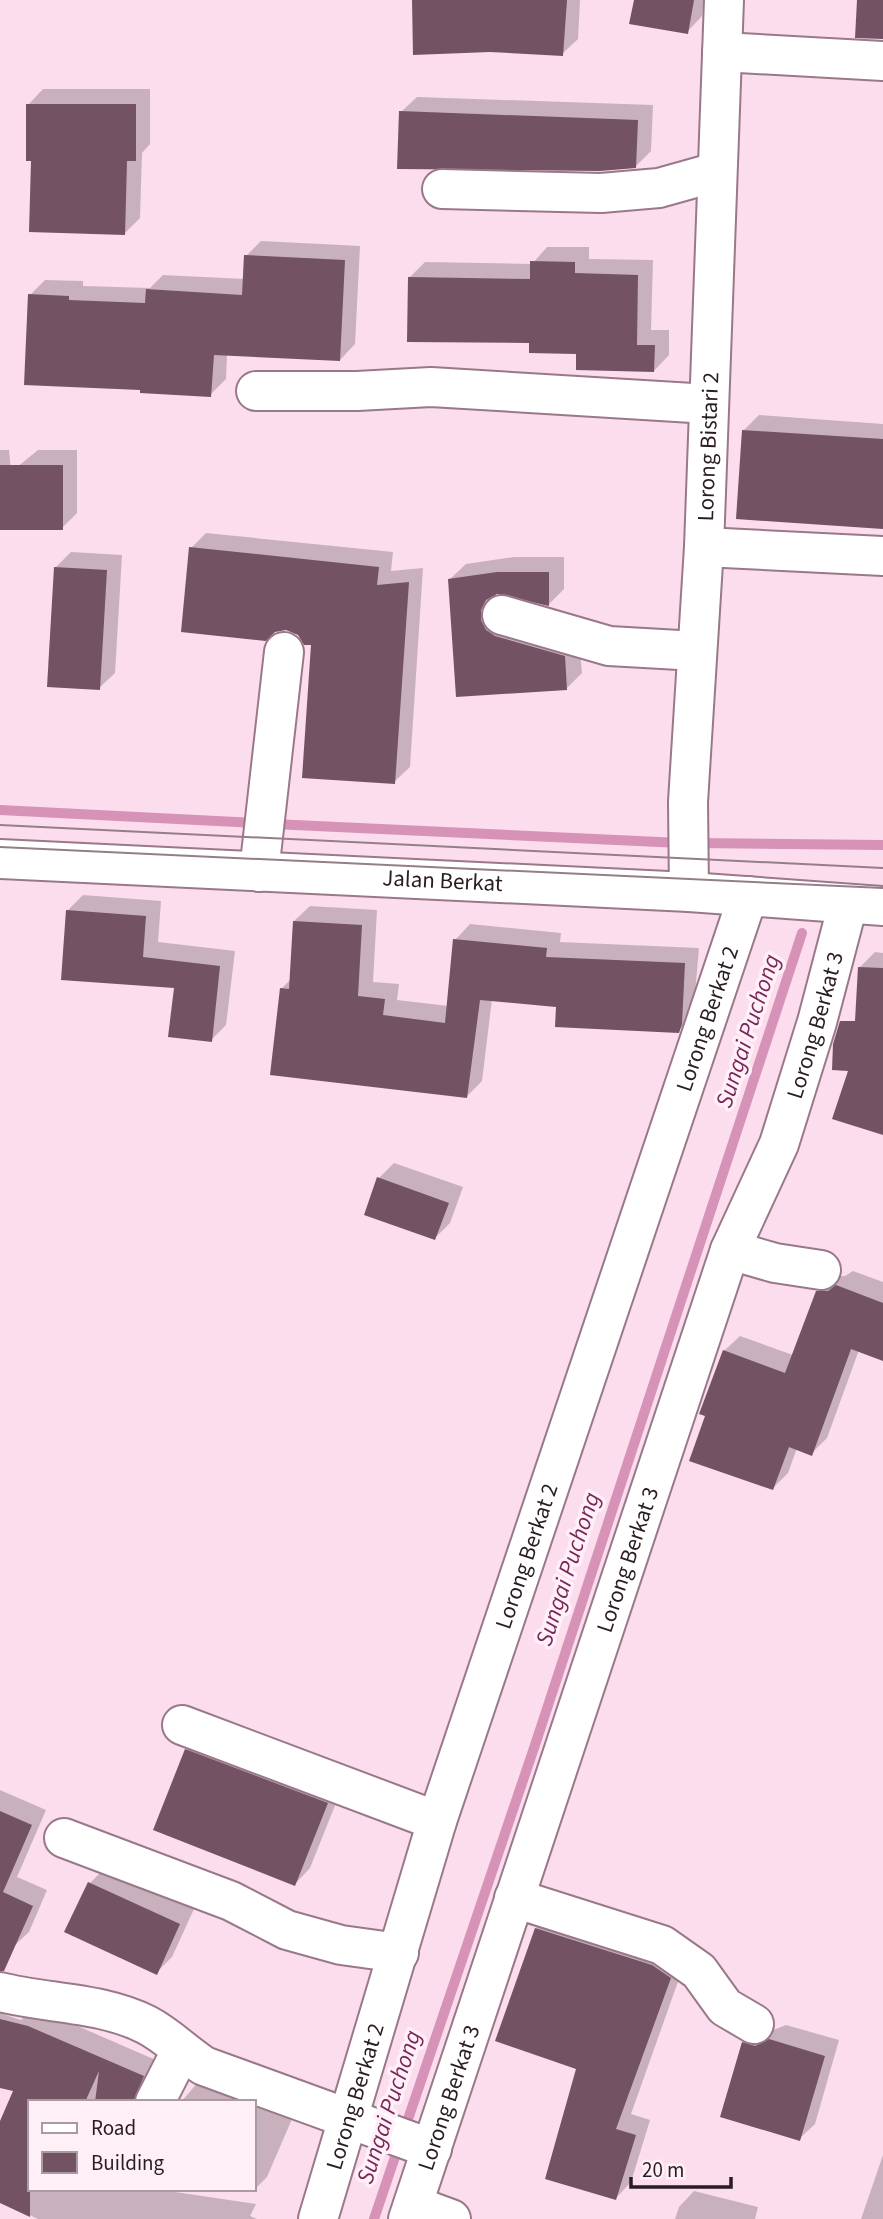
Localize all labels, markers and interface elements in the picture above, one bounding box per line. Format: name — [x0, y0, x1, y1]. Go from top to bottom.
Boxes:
street label: Lorong Bistari 2 — [688, 371, 727, 522]
street label: Jalan Berkat — [382, 861, 504, 900]
street label: Lorong Berkat 2 — [667, 941, 747, 1096]
street label: Lorong Berkat 3 — [778, 948, 851, 1103]
water label: Sungai Puchong — [707, 950, 789, 1112]
street label: Lorong Berkat 2 — [486, 1479, 566, 1633]
street label: Lorong Berkat 3 — [588, 1482, 667, 1637]
water label: Sungai Puchong — [527, 1488, 609, 1650]
street label: Lorong Berkat 2 — [317, 2019, 392, 2174]
street label: Lorong Berkat 3 — [409, 2020, 488, 2175]
water label: Sungai Puchong — [348, 2026, 430, 2188]
legend — [28, 2100, 256, 2191]
text: Road — [91, 2113, 136, 2143]
scale bar — [631, 2146, 731, 2190]
text: Building — [91, 2148, 165, 2178]
text: 20 m — [642, 2155, 684, 2185]

